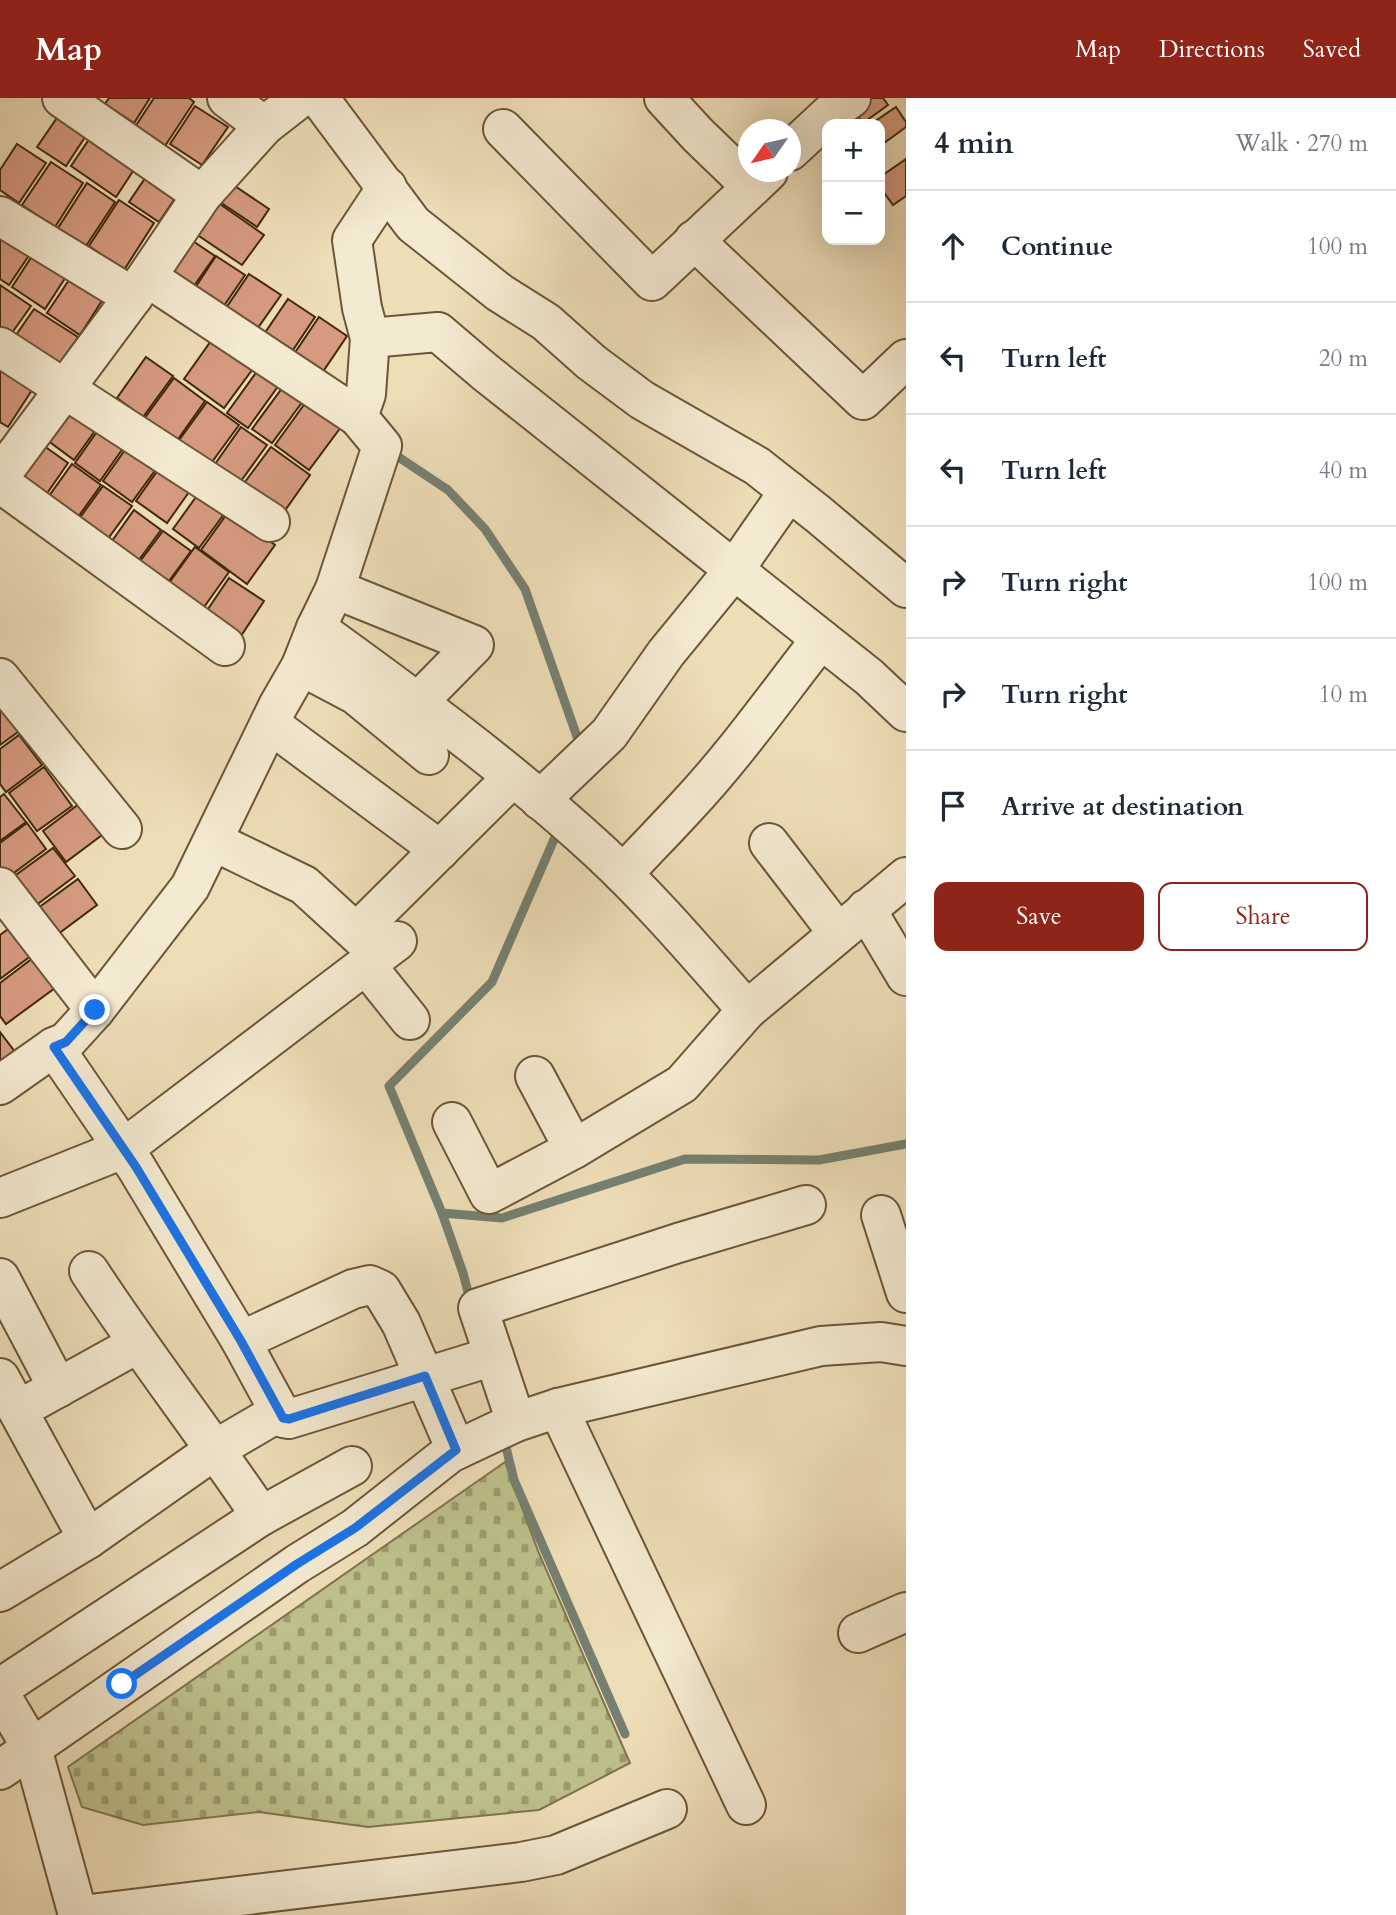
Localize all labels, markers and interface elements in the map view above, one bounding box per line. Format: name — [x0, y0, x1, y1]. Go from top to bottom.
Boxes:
text: Map — [35, 27, 102, 72]
text: Map — [1075, 33, 1121, 66]
text: Directions — [1159, 33, 1265, 66]
text: Saved — [1303, 33, 1361, 66]
north arrow — [738, 119, 801, 182]
map controls — [822, 119, 885, 245]
button: + — [822, 119, 885, 182]
text: 4 min — [934, 123, 1014, 164]
text: Walk · 270 m — [1235, 128, 1368, 159]
button: − — [822, 182, 885, 245]
icon: ahead — [934, 227, 972, 265]
text: Continue — [1001, 229, 1113, 264]
text: 100 m — [1307, 231, 1368, 262]
icon: left — [934, 339, 972, 377]
text: Turn left — [1001, 341, 1106, 376]
text: 20 m — [1319, 343, 1368, 374]
icon: left — [934, 451, 972, 489]
text: Turn left — [1001, 453, 1106, 488]
text: 40 m — [1319, 455, 1368, 486]
icon: right — [934, 563, 972, 601]
text: Turn right — [1001, 565, 1128, 600]
text: 100 m — [1307, 567, 1368, 598]
icon: right — [934, 675, 972, 713]
text: Turn right — [1001, 677, 1128, 712]
text: 10 m — [1319, 679, 1368, 710]
icon: arrive — [934, 787, 972, 825]
text: Arrive at destination — [1001, 789, 1244, 824]
button: Save — [934, 882, 1144, 951]
button: Share — [1158, 882, 1368, 951]
route end — [79, 994, 110, 1025]
route start — [106, 1668, 137, 1699]

